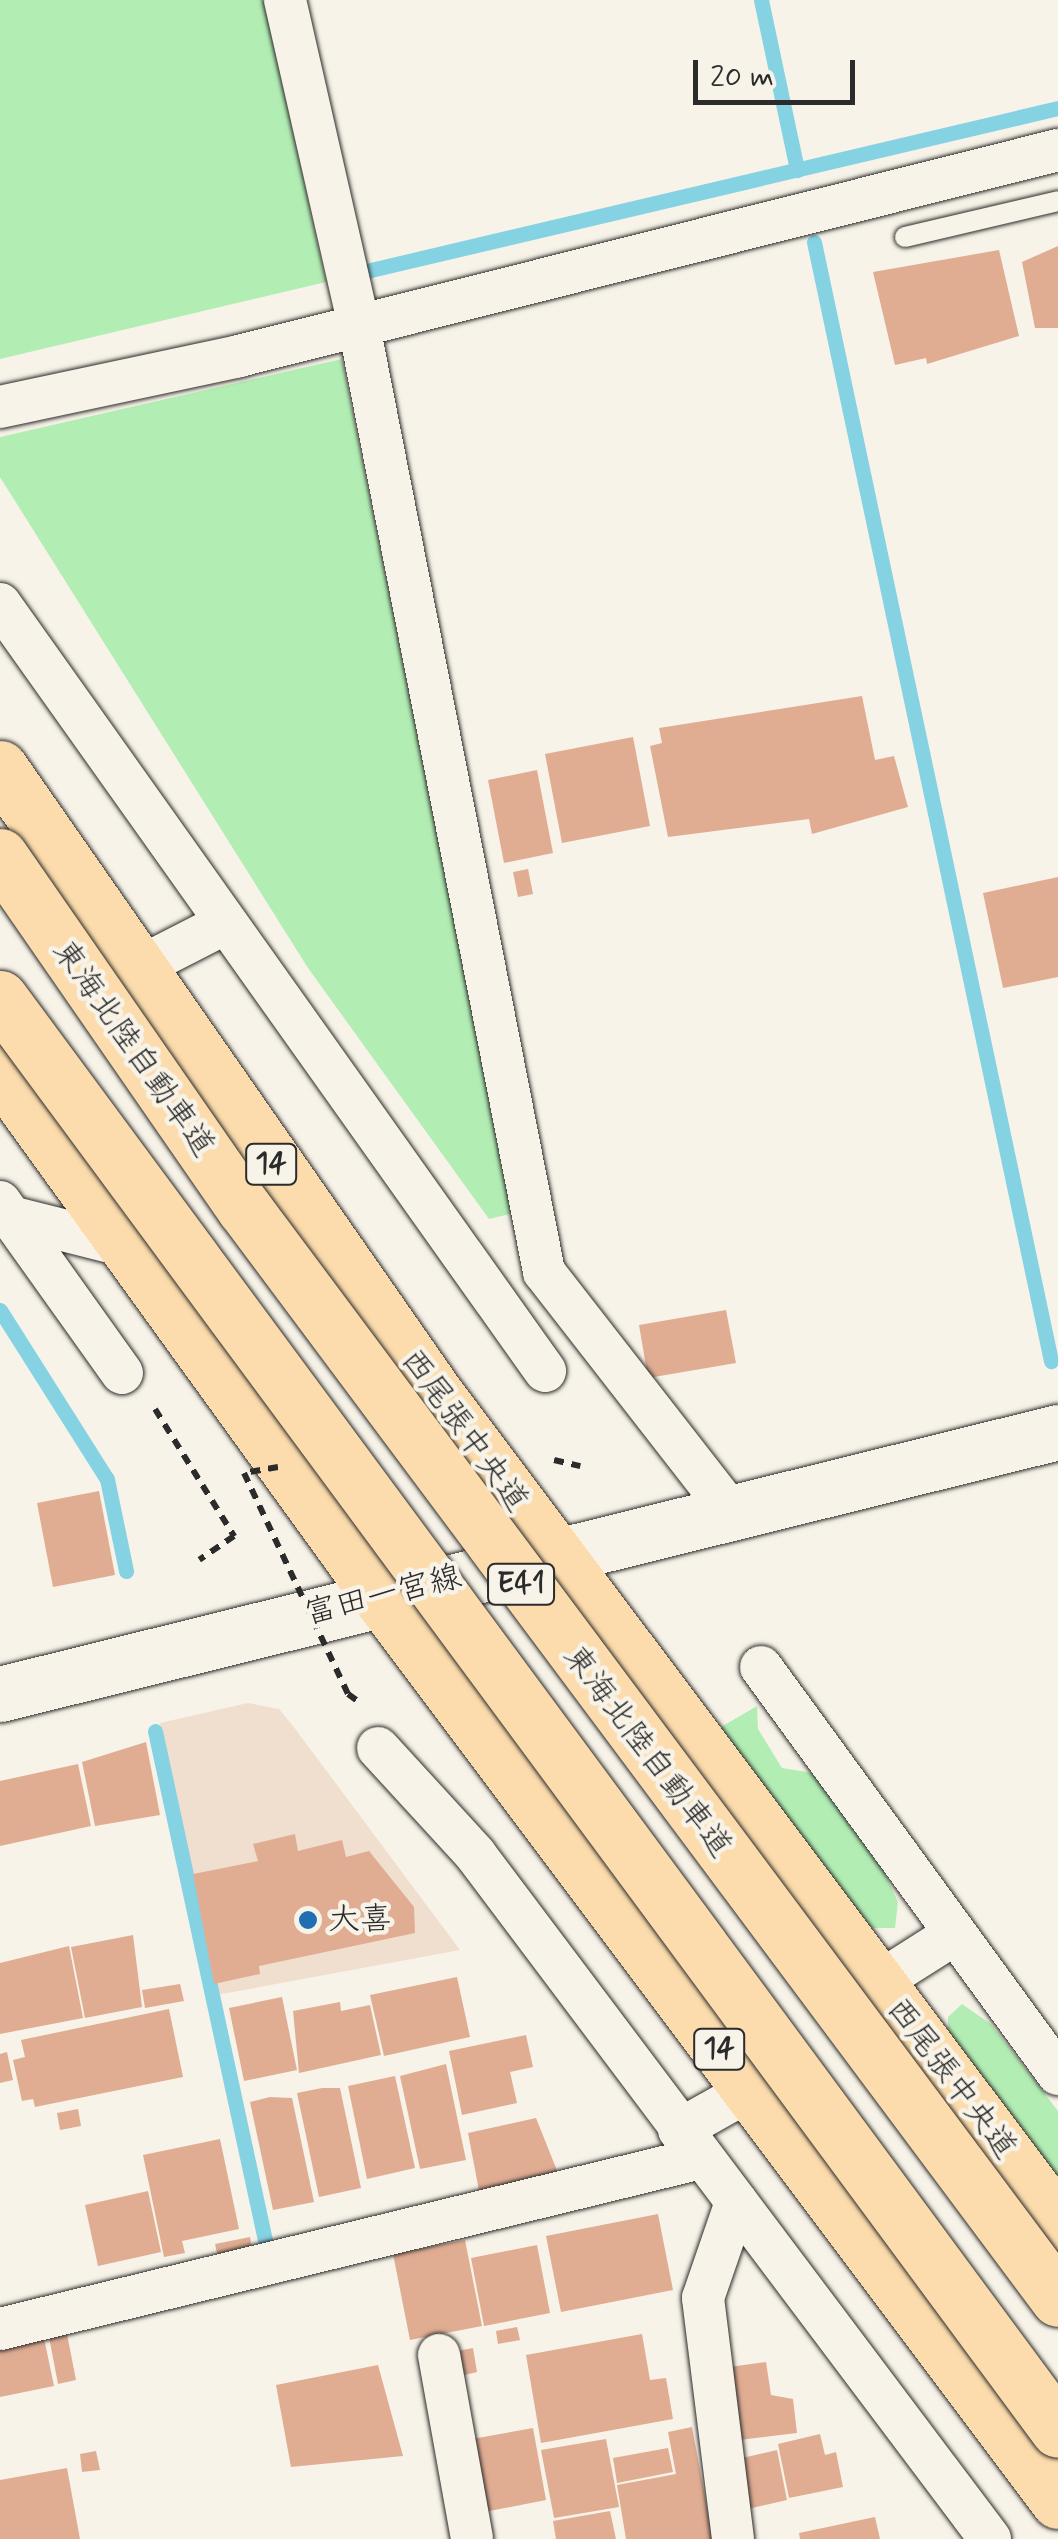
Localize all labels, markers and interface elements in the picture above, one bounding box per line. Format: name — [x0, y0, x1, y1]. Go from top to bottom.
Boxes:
scale bar — [698, 40, 860, 102]
text: 20 m — [710, 58, 774, 97]
street label: 東海北陸自動車道 — [44, 933, 222, 1165]
road number: 14 — [244, 1139, 298, 1189]
street label: 西尾張中央道 — [392, 1342, 536, 1520]
street label: 富田一宮線 — [301, 1558, 465, 1634]
road number: E41 — [486, 1559, 556, 1609]
street label: 東海北陸自動車道 — [555, 1638, 739, 1866]
place label: 大喜 — [328, 1901, 392, 1939]
marker: 大喜 — [297, 1909, 319, 1931]
street label: 西尾張中央道 — [878, 1991, 1024, 2167]
road number: 14 — [692, 2024, 746, 2074]

